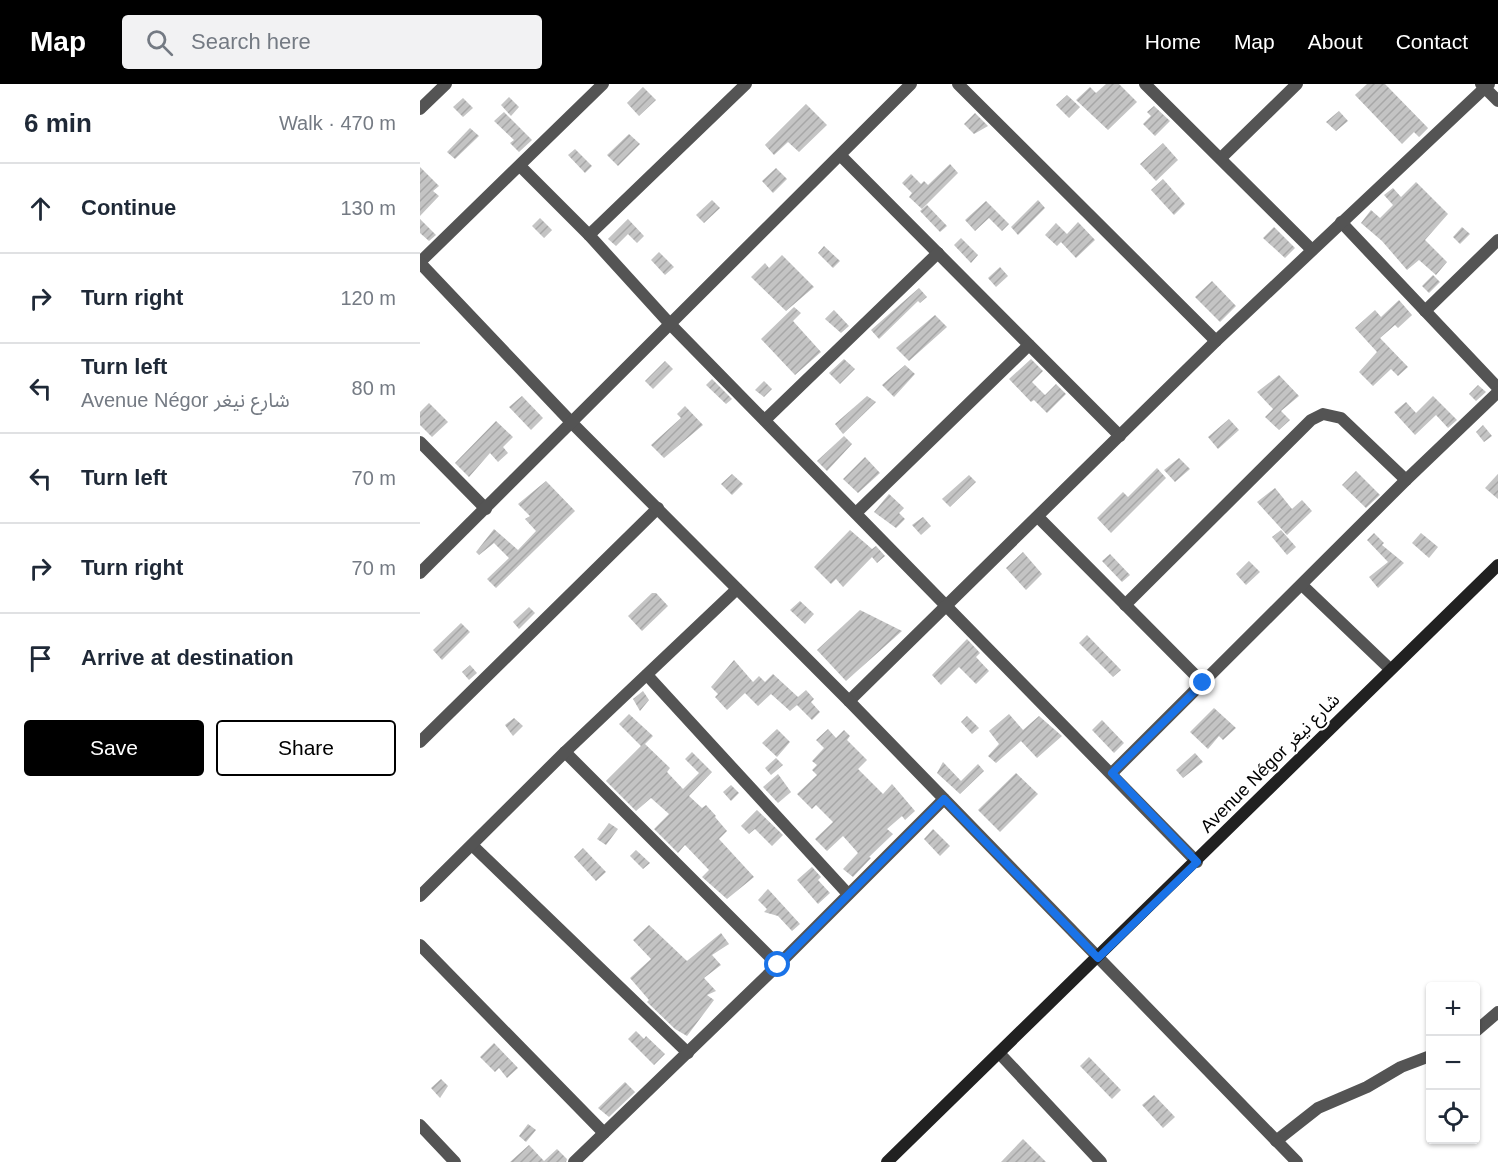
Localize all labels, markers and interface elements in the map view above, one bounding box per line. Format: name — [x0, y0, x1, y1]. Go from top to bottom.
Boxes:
search box — [122, 15, 542, 69]
text: Map — [30, 26, 86, 57]
icon: search — [143, 26, 176, 59]
text: Search here — [191, 29, 311, 54]
text: Home — [1145, 30, 1201, 53]
text: Map — [1234, 30, 1275, 53]
text: About — [1308, 30, 1363, 53]
text: Contact — [1396, 30, 1468, 53]
text: 6 min — [24, 108, 92, 138]
text: Walk · 470 m — [279, 112, 396, 134]
icon: ahead — [24, 192, 57, 225]
text: Continue — [81, 195, 176, 220]
text: 130 m — [340, 197, 396, 219]
icon: right — [24, 282, 57, 315]
text: Turn right — [81, 285, 183, 310]
text: 120 m — [340, 287, 396, 309]
text: Turn left — [81, 354, 167, 379]
icon: left — [24, 372, 57, 405]
text: 80 m — [352, 377, 396, 399]
text: Avenue Négor شارع نيغر — [81, 389, 290, 411]
icon: left — [24, 462, 57, 495]
text: Turn left — [81, 465, 167, 490]
text: 70 m — [352, 467, 396, 489]
icon: right — [24, 552, 57, 585]
text: Turn right — [81, 555, 183, 580]
text: 70 m — [352, 557, 396, 579]
icon: arrive — [24, 642, 57, 675]
text: Arrive at destination — [81, 645, 294, 670]
route end — [1189, 669, 1215, 695]
street label: Avenue Négor شارع نيغر — [1196, 689, 1346, 839]
button: Save — [24, 720, 204, 776]
button: Share — [216, 720, 396, 776]
route start — [764, 951, 790, 977]
map controls — [1426, 982, 1480, 1144]
button: + — [1426, 982, 1480, 1036]
button: − — [1426, 1036, 1480, 1090]
button: locate — [1426, 1090, 1480, 1144]

